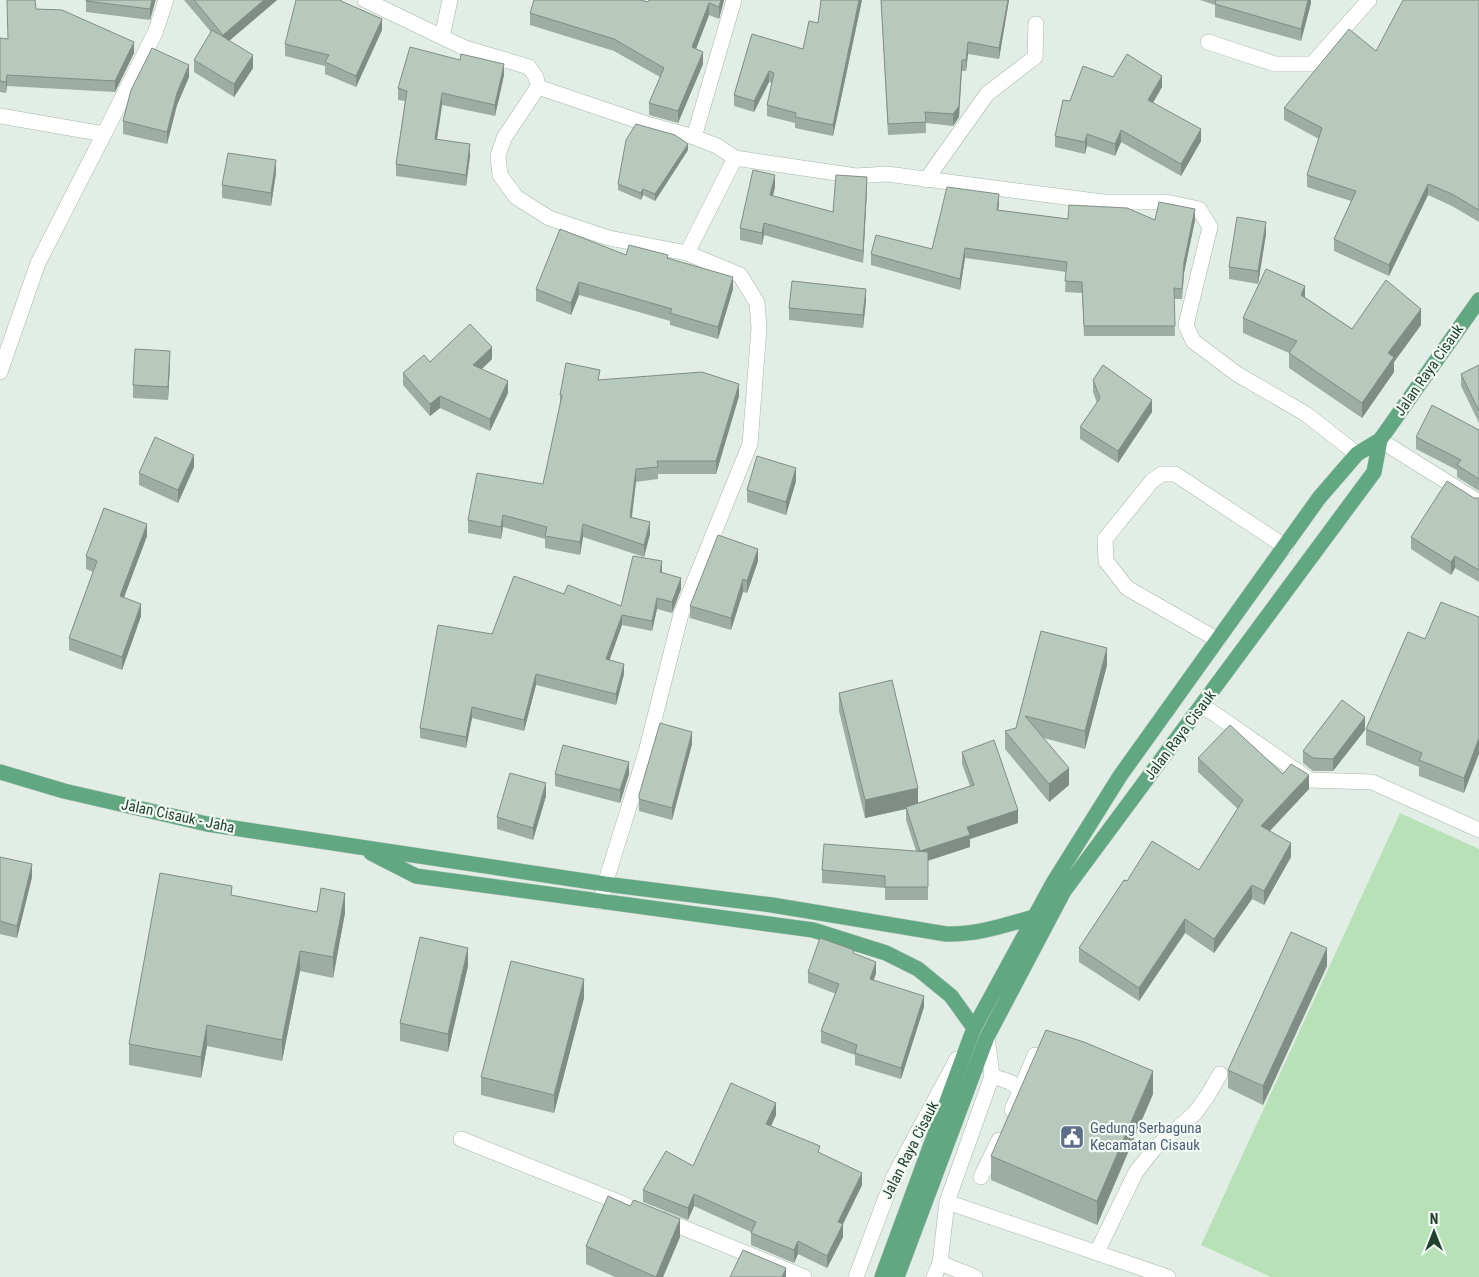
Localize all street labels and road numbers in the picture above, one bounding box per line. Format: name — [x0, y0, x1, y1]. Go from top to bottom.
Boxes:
street label: Jalan Raya Cisauk — [1391, 321, 1467, 419]
street label: Jalan Raya Cisauk — [1140, 686, 1220, 783]
street label: Jalan Cisauk - Jaha — [120, 795, 236, 837]
street label: Jalan Raya Cisauk — [878, 1098, 943, 1202]

